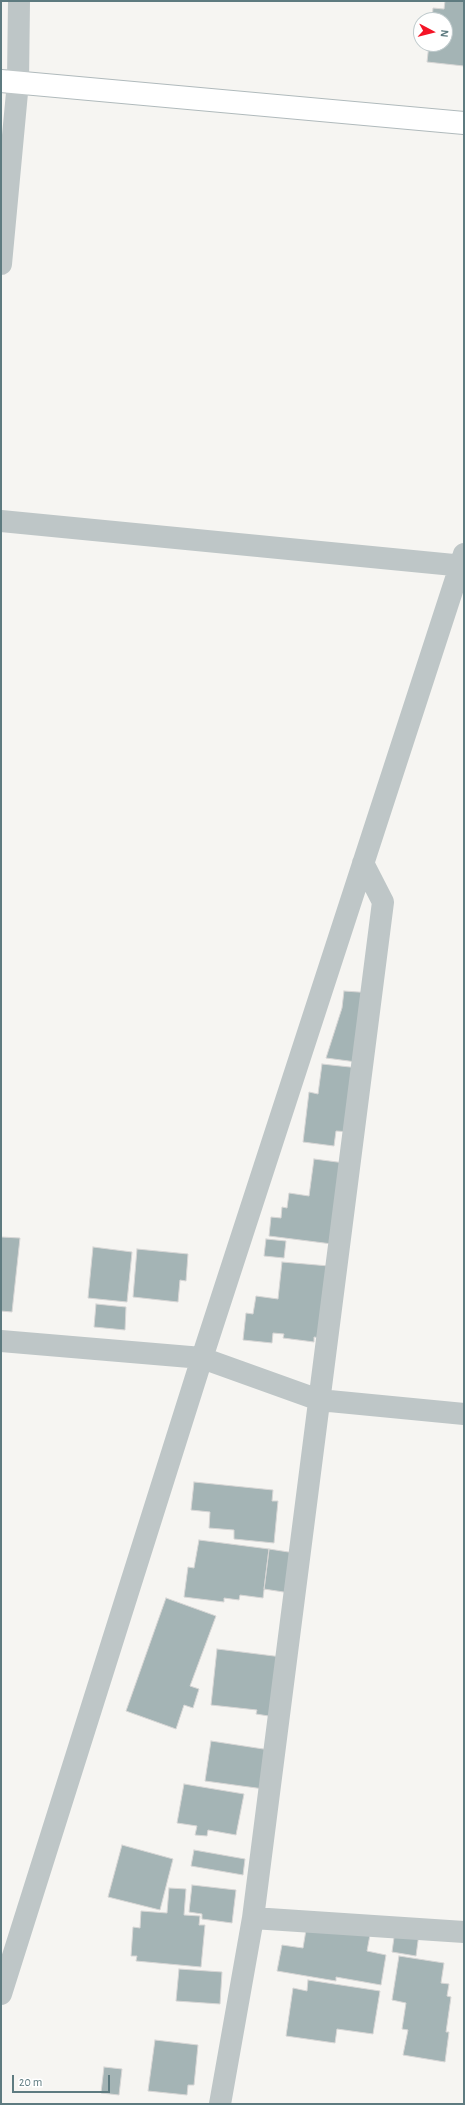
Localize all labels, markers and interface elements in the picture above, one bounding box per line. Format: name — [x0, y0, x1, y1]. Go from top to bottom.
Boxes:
north arrow — [413, 12, 453, 52]
text: N — [438, 29, 450, 38]
scale bar — [14, 2067, 112, 2093]
text: 20 m — [19, 2076, 42, 2088]

